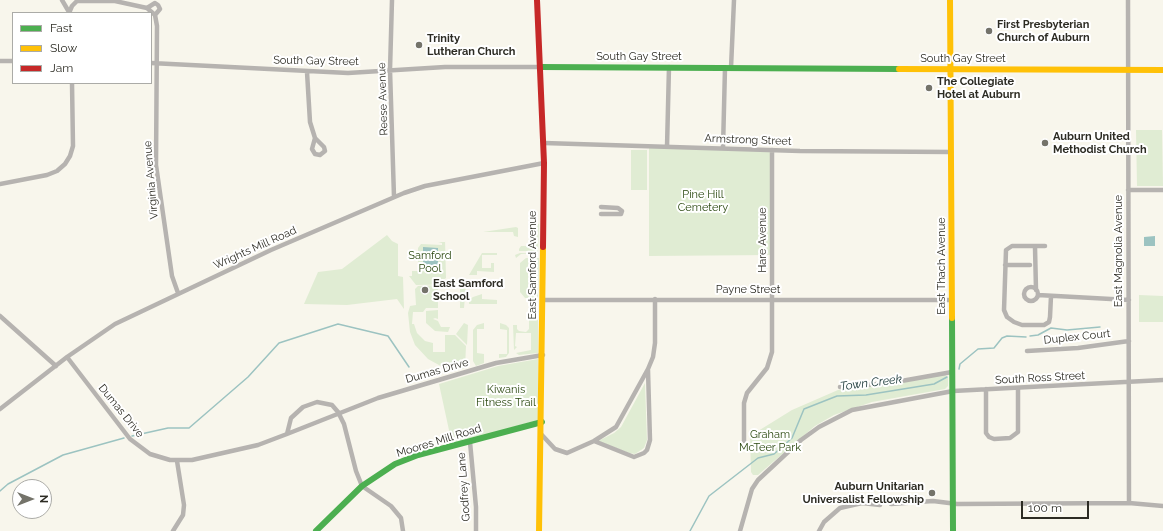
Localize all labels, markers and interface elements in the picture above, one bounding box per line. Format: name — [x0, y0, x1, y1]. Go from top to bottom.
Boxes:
legend — [12, 12, 152, 84]
place label: First Presbyterian Church of Auburn — [997, 18, 1090, 44]
text: Fast — [50, 21, 73, 35]
marker: First Presbyterian Church of Auburn — [984, 26, 994, 36]
place label: Trinity Lutheran Church — [427, 32, 516, 58]
marker: Trinity Lutheran Church — [414, 40, 424, 50]
text: Slow — [50, 41, 77, 55]
street label: South Gay Street — [596, 50, 682, 64]
street label: South Gay Street — [920, 52, 1006, 66]
street label: South Gay Street — [273, 54, 359, 68]
text: Jam — [50, 61, 73, 75]
street label: Reese Avenue — [375, 62, 391, 136]
place label: The Collegiate Hotel at Auburn — [937, 75, 1020, 101]
marker: The Collegiate Hotel at Auburn — [924, 83, 934, 93]
place label: Auburn United Methodist Church — [1053, 130, 1147, 156]
street label: Armstrong Street — [704, 132, 792, 148]
marker: Auburn United Methodist Church — [1040, 138, 1050, 148]
street label: Virginia Avenue — [141, 140, 161, 220]
park label: Pine Hill Cemetery — [678, 188, 728, 214]
street label: East Magnolia Avenue — [1112, 195, 1126, 307]
street label: Hare Avenue — [756, 207, 770, 273]
street label: East Samford Avenue — [526, 210, 540, 320]
street label: East Thach Avenue — [935, 217, 949, 315]
street label: Wrights Mill Road — [211, 224, 299, 272]
park label: Samford Pool — [408, 249, 452, 275]
place label: East Samford School — [433, 277, 503, 303]
street label: Payne Street — [716, 283, 780, 297]
marker: East Samford School — [420, 285, 430, 295]
street label: Duplex Court — [1043, 327, 1111, 347]
street label: Dumas Drive — [404, 356, 470, 386]
street label: South Ross Street — [995, 369, 1085, 387]
water label: Town Creek — [839, 372, 903, 394]
street label: Dumas Drive — [95, 382, 147, 440]
park label: Kiwanis Fitness Trail — [476, 383, 536, 409]
street label: Moores Mill Road — [395, 422, 483, 460]
park label: Graham McTeer Park — [739, 428, 801, 454]
street label: Godfrey Lane — [455, 452, 473, 522]
north arrow — [12, 479, 52, 519]
place label: Auburn Unitarian Universalist Fellowship — [802, 480, 924, 506]
marker: Auburn Unitarian Universalist Fellowship — [927, 488, 937, 498]
scale bar — [1023, 493, 1091, 519]
text: N — [37, 495, 50, 503]
text: 100 m — [1028, 501, 1062, 515]

